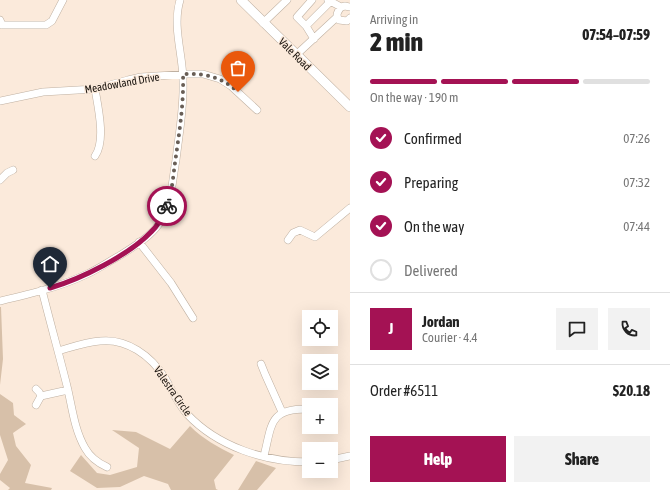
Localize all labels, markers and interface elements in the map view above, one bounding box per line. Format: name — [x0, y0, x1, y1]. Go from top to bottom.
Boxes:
text: Arriving in — [370, 12, 418, 27]
text: 07:54–07:59 — [582, 26, 650, 43]
text: 2 min — [370, 27, 423, 57]
street label: Vale Road — [276, 35, 314, 73]
pin — [221, 51, 255, 92]
icon: bag — [227, 57, 249, 79]
street label: Meadowland Drive — [84, 71, 160, 95]
text: On the way · 190 m — [370, 90, 458, 105]
icon: check — [370, 127, 392, 149]
text: Confirmed — [404, 130, 462, 147]
text: 07:26 — [623, 131, 650, 146]
icon: check — [370, 171, 392, 193]
text: Preparing — [404, 174, 458, 191]
text: 07:32 — [623, 175, 650, 190]
courier — [147, 186, 187, 226]
icon: bike — [156, 195, 178, 217]
icon: check — [370, 215, 392, 237]
text: On the way — [404, 218, 465, 235]
text: 07:44 — [623, 219, 650, 234]
pin — [33, 247, 67, 288]
icon: home — [39, 253, 61, 275]
text: Delivered — [404, 262, 458, 279]
button: chat — [556, 308, 598, 350]
button: phone — [608, 308, 650, 350]
map controls — [302, 310, 338, 478]
button: locate — [302, 310, 338, 346]
text: Jordan — [422, 313, 460, 330]
text: J — [389, 320, 393, 337]
text: Courier · 4.4 — [422, 330, 478, 345]
button: layers — [302, 354, 338, 390]
street label: Valestra Circle — [152, 364, 194, 418]
text: Order #6511 — [370, 382, 438, 399]
text: $20.18 — [613, 382, 650, 399]
button: + — [302, 398, 338, 434]
button: Help — [370, 436, 506, 482]
button: Share — [514, 436, 650, 482]
button: − — [302, 442, 338, 478]

